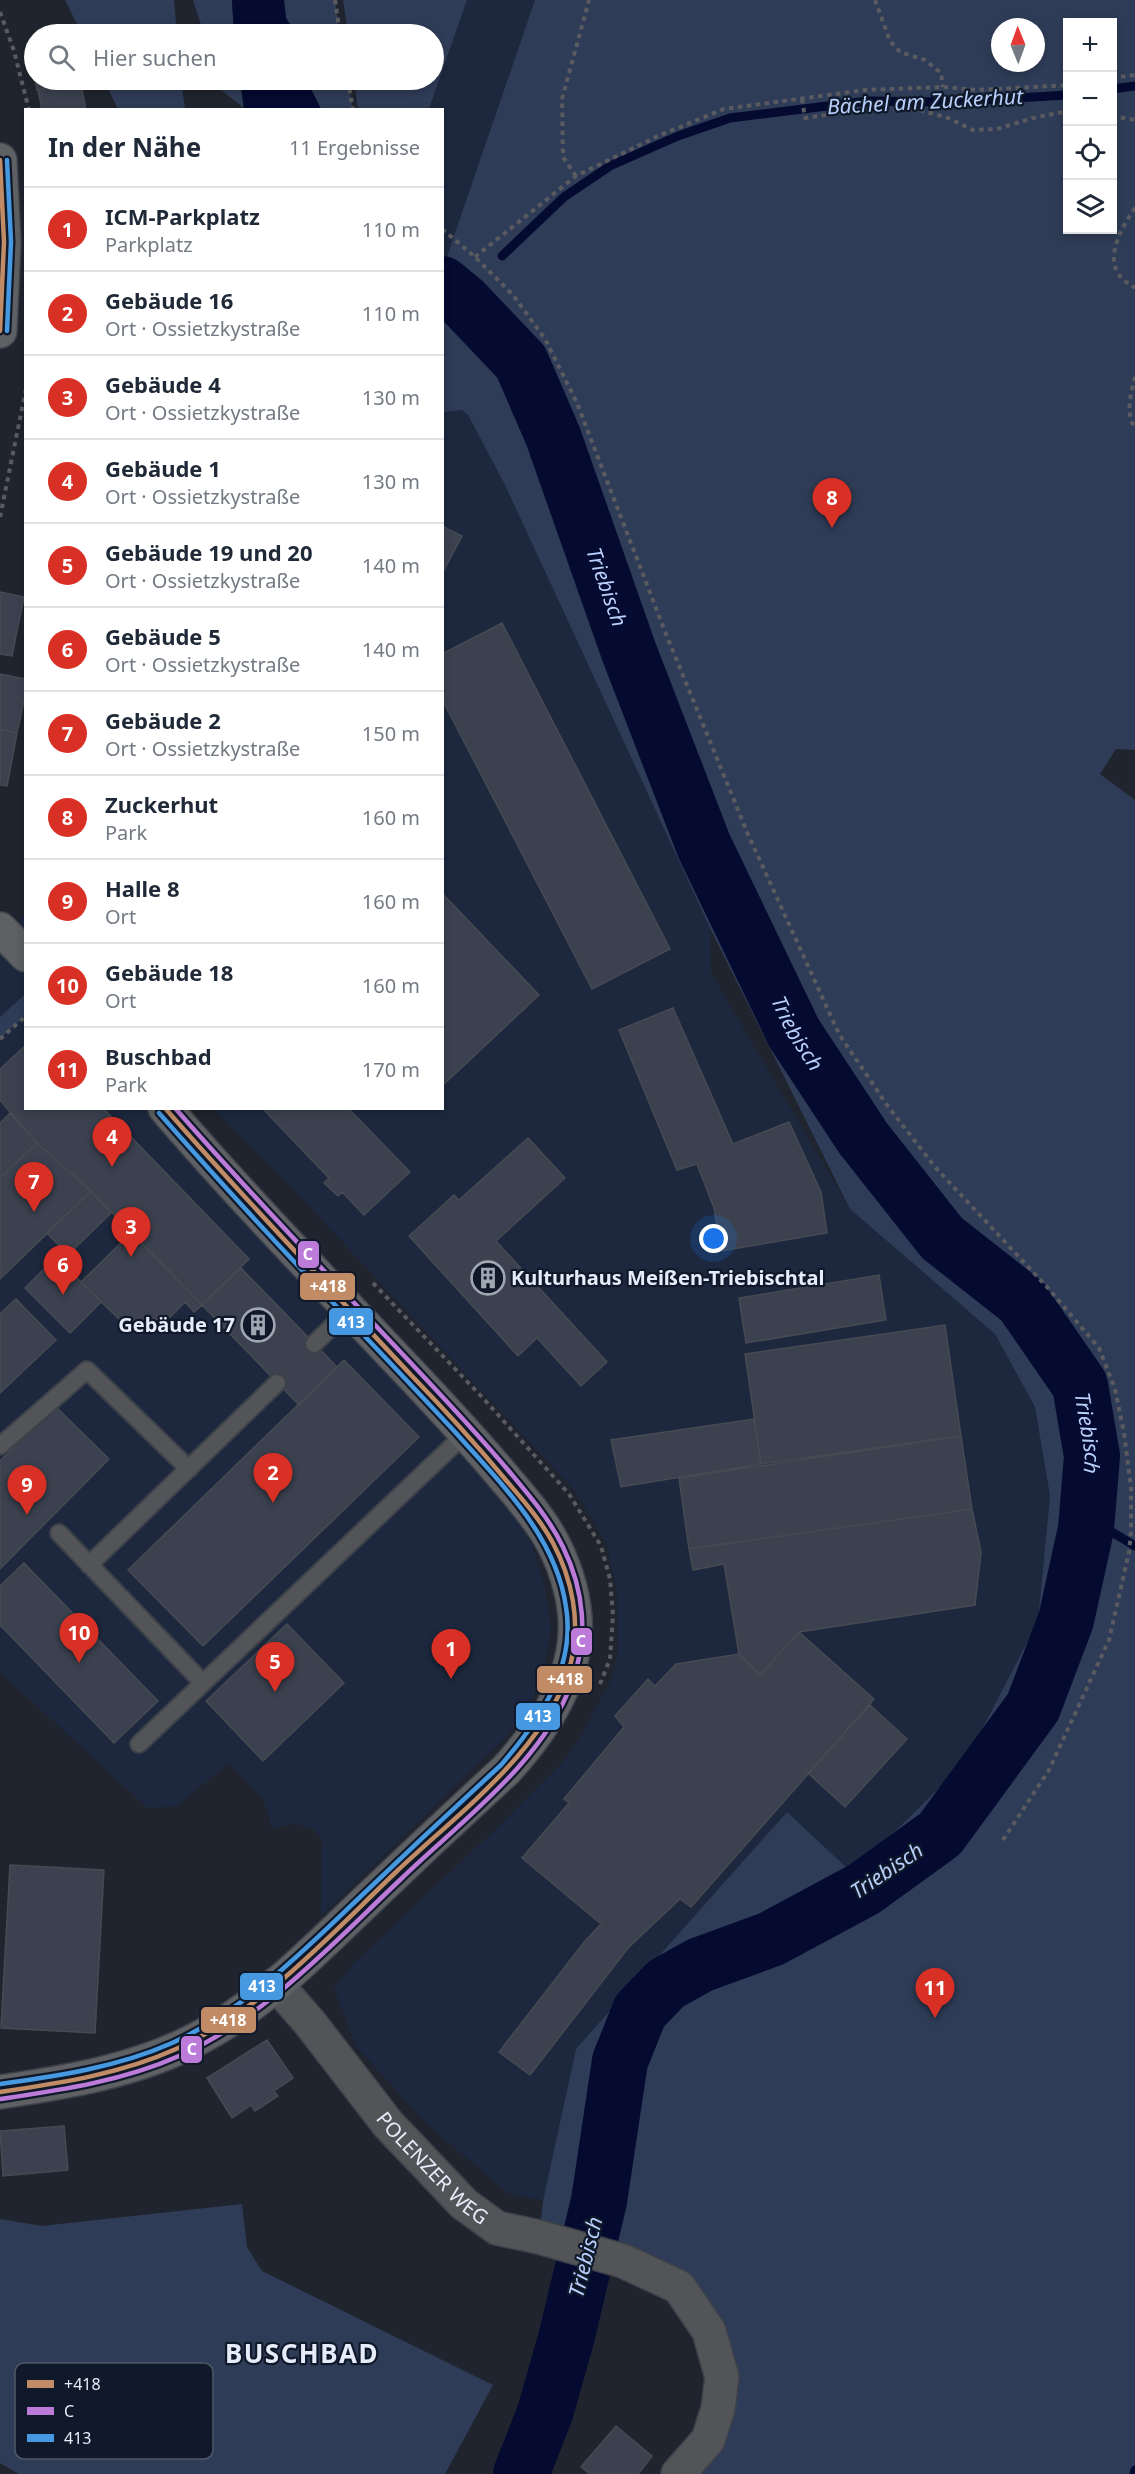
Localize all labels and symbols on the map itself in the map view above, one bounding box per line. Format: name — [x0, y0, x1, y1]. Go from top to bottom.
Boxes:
north arrow — [991, 18, 1045, 72]
water label: Bächel am Zuckerhut — [826, 82, 1025, 120]
pin: 8 — [812, 478, 852, 528]
water label: Triebisch — [580, 543, 634, 630]
water label: Triebisch — [765, 991, 830, 1076]
pin: 4 — [92, 1118, 132, 1167]
pin: 7 — [15, 1162, 54, 1212]
pin: 3 — [112, 1208, 150, 1257]
your location — [699, 1224, 728, 1253]
line badge: C — [297, 1240, 320, 1269]
text: C — [303, 1243, 313, 1265]
pin: 6 — [44, 1246, 82, 1295]
building icon: Kulturhaus Meißen-Triebischtal — [470, 1260, 506, 1296]
place label: Kulturhaus Meißen-Triebischtal — [511, 1264, 824, 1291]
line badge: +418 — [299, 1272, 356, 1301]
text: +418 — [310, 1275, 346, 1297]
building icon: Gebäude 17 — [240, 1307, 276, 1343]
line badge: 413 — [328, 1307, 374, 1336]
place label: Gebäude 17 — [118, 1311, 235, 1338]
text: 413 — [337, 1311, 365, 1333]
water label: Triebisch — [1068, 1390, 1107, 1475]
pin: 2 — [254, 1454, 292, 1503]
pin: 9 — [8, 1466, 46, 1515]
pin: 10 — [60, 1614, 98, 1663]
line badge: C — [570, 1627, 593, 1656]
pin: 1 — [432, 1630, 470, 1679]
text: C — [576, 1630, 586, 1652]
pin: 5 — [256, 1642, 294, 1692]
line badge: +418 — [536, 1665, 593, 1694]
text: +418 — [547, 1668, 583, 1690]
line badge: 413 — [515, 1702, 561, 1731]
text: 413 — [524, 1705, 552, 1727]
water label: Triebisch — [845, 1836, 928, 1905]
pin: 11 — [916, 1968, 954, 2018]
line badge: 413 — [239, 1972, 284, 2001]
text: 413 — [248, 1975, 276, 1997]
line badge: +418 — [200, 2006, 257, 2034]
text: +418 — [210, 2009, 246, 2031]
line badge: C — [180, 2035, 203, 2064]
text: C — [187, 2038, 197, 2060]
street label: POLENZER WEG — [370, 2106, 494, 2230]
water label: Triebisch — [562, 2214, 609, 2300]
district label: BUSCHBAD — [225, 2335, 379, 2371]
legend — [15, 2363, 213, 2459]
text: +418 — [64, 2373, 101, 2395]
text: C — [64, 2400, 74, 2422]
text: 413 — [64, 2427, 91, 2449]

